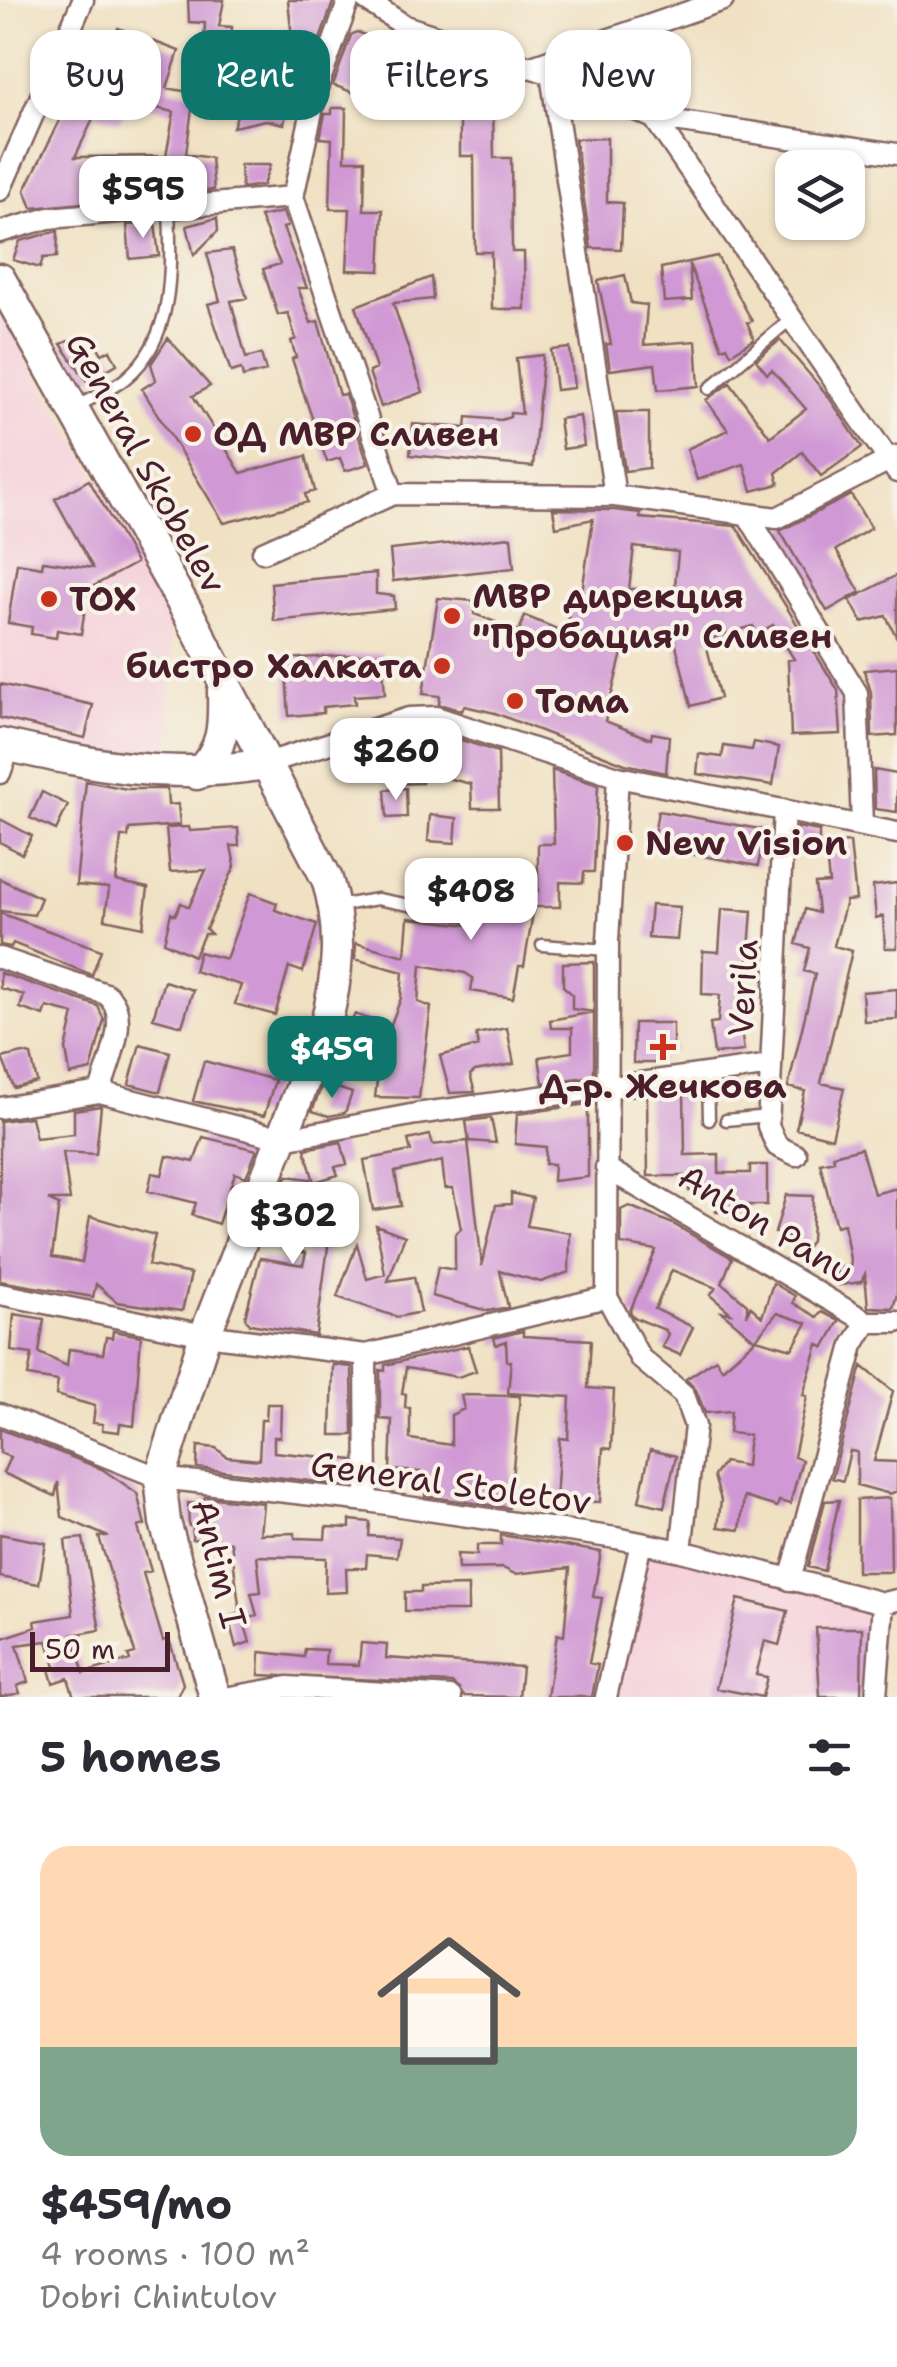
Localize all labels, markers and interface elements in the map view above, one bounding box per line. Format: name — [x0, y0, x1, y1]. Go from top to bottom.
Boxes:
chip: Buy — [30, 30, 161, 120]
chip: Rent — [181, 30, 330, 120]
chip: Filters — [350, 30, 525, 120]
chip: New — [545, 30, 691, 120]
map controls — [775, 150, 865, 240]
button: layers — [775, 150, 865, 240]
pin: $595 — [84, 156, 202, 241]
text: $595 — [101, 167, 185, 210]
street label: General Skobelev — [55, 324, 238, 602]
place label: ОД МВР Сливен — [213, 410, 499, 457]
marker: ОД МВР Сливен — [182, 423, 204, 445]
place label: МВР дирекция "Пробация" Сливен — [472, 572, 832, 659]
place label: ТОХ — [69, 575, 137, 622]
marker: ТОХ — [38, 588, 60, 610]
marker: МВР дирекция "Пробация" Сливен — [441, 605, 463, 627]
place label: бистро Халката — [126, 642, 422, 689]
marker: бистро Халката — [431, 655, 453, 677]
place label: Тома — [535, 677, 629, 724]
marker: Тома — [504, 690, 526, 712]
pin: $260 — [337, 718, 455, 803]
text: $260 — [352, 729, 440, 772]
place label: New Vision — [645, 819, 847, 866]
marker: New Vision — [614, 832, 636, 854]
pin: $408 — [412, 858, 530, 943]
text: $408 — [427, 869, 515, 912]
street label: Verila — [716, 938, 769, 1038]
pin: $459 — [273, 1016, 391, 1101]
text: $459 — [290, 1027, 374, 1070]
marker: Д-р. Жечкова — [650, 1034, 676, 1060]
place label: Д-р. Жечкова — [539, 1062, 787, 1109]
street label: Anton Panu — [670, 1153, 863, 1294]
pin: $302 — [234, 1182, 352, 1267]
text: $302 — [249, 1193, 337, 1236]
street label: General Stoletov — [308, 1440, 594, 1525]
street label: Antim I — [181, 1494, 258, 1633]
scale bar — [30, 1627, 170, 1672]
text: 50 m — [45, 1630, 115, 1668]
text: 5 homes — [40, 1729, 221, 1785]
icon: filters — [802, 1730, 857, 1785]
icon: home — [359, 1911, 539, 2091]
text: $459/mo — [40, 2176, 232, 2232]
text: 4 rooms · 100 m² — [40, 2232, 310, 2275]
text: Dobri Chintulov — [40, 2275, 277, 2318]

